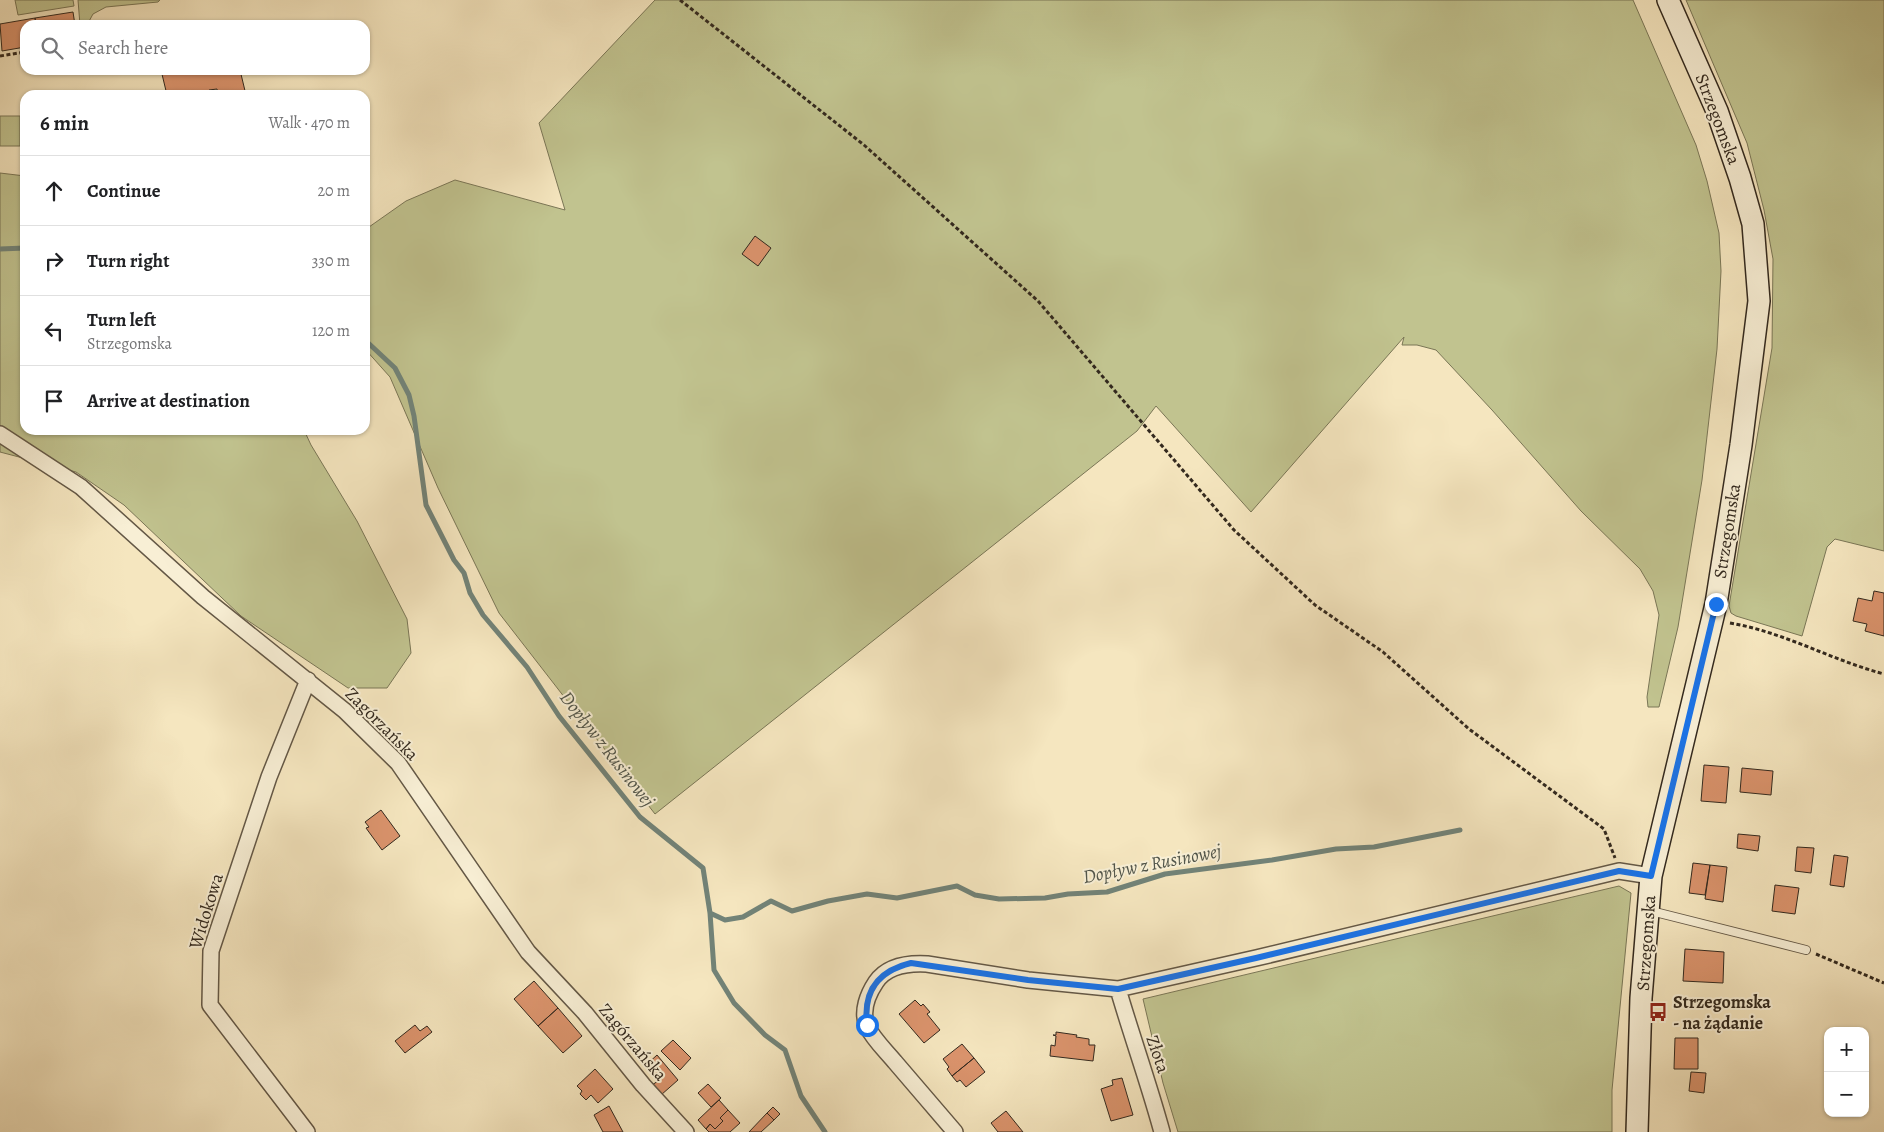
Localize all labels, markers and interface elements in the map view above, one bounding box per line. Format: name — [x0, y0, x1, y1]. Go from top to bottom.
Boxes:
search box — [20, 20, 370, 75]
icon: search — [38, 34, 66, 62]
text: Search here — [78, 35, 168, 61]
street label: Strzegomska — [1690, 70, 1747, 169]
text: 6 min — [40, 109, 89, 137]
text: Walk · 470 m — [269, 112, 350, 134]
icon: ahead — [40, 177, 68, 205]
text: Continue — [87, 178, 161, 204]
text: 20 m — [317, 180, 350, 202]
icon: right — [40, 247, 68, 275]
text: Turn right — [87, 248, 169, 274]
text: 330 m — [312, 250, 350, 272]
text: Turn left — [87, 307, 156, 333]
icon: left — [40, 317, 68, 345]
text: 120 m — [312, 320, 350, 342]
text: Strzegomska — [87, 333, 172, 355]
icon: arrive — [40, 387, 68, 415]
text: Arrive at destination — [87, 388, 250, 414]
street label: Strzegomska — [1708, 481, 1746, 580]
route end — [1705, 593, 1728, 616]
street label: Zagórzańska — [340, 682, 424, 766]
water label: Dopływ z Rusinowej — [553, 686, 661, 813]
water label: Dopływ z Rusinowej — [1081, 838, 1224, 890]
street label: Widokowa — [183, 870, 229, 953]
street label: Strzegomska — [1631, 894, 1661, 992]
place label: Strzegomska - na żądanie — [1673, 990, 1771, 1035]
street label: Zagórzańska — [593, 998, 673, 1086]
bus stop icon: Strzegomska - na żądanie — [1647, 1001, 1669, 1023]
route start — [856, 1014, 879, 1037]
map controls — [1824, 1027, 1869, 1117]
button: + — [1824, 1027, 1869, 1072]
street label: Złota — [1140, 1032, 1176, 1077]
button: − — [1824, 1072, 1869, 1117]

